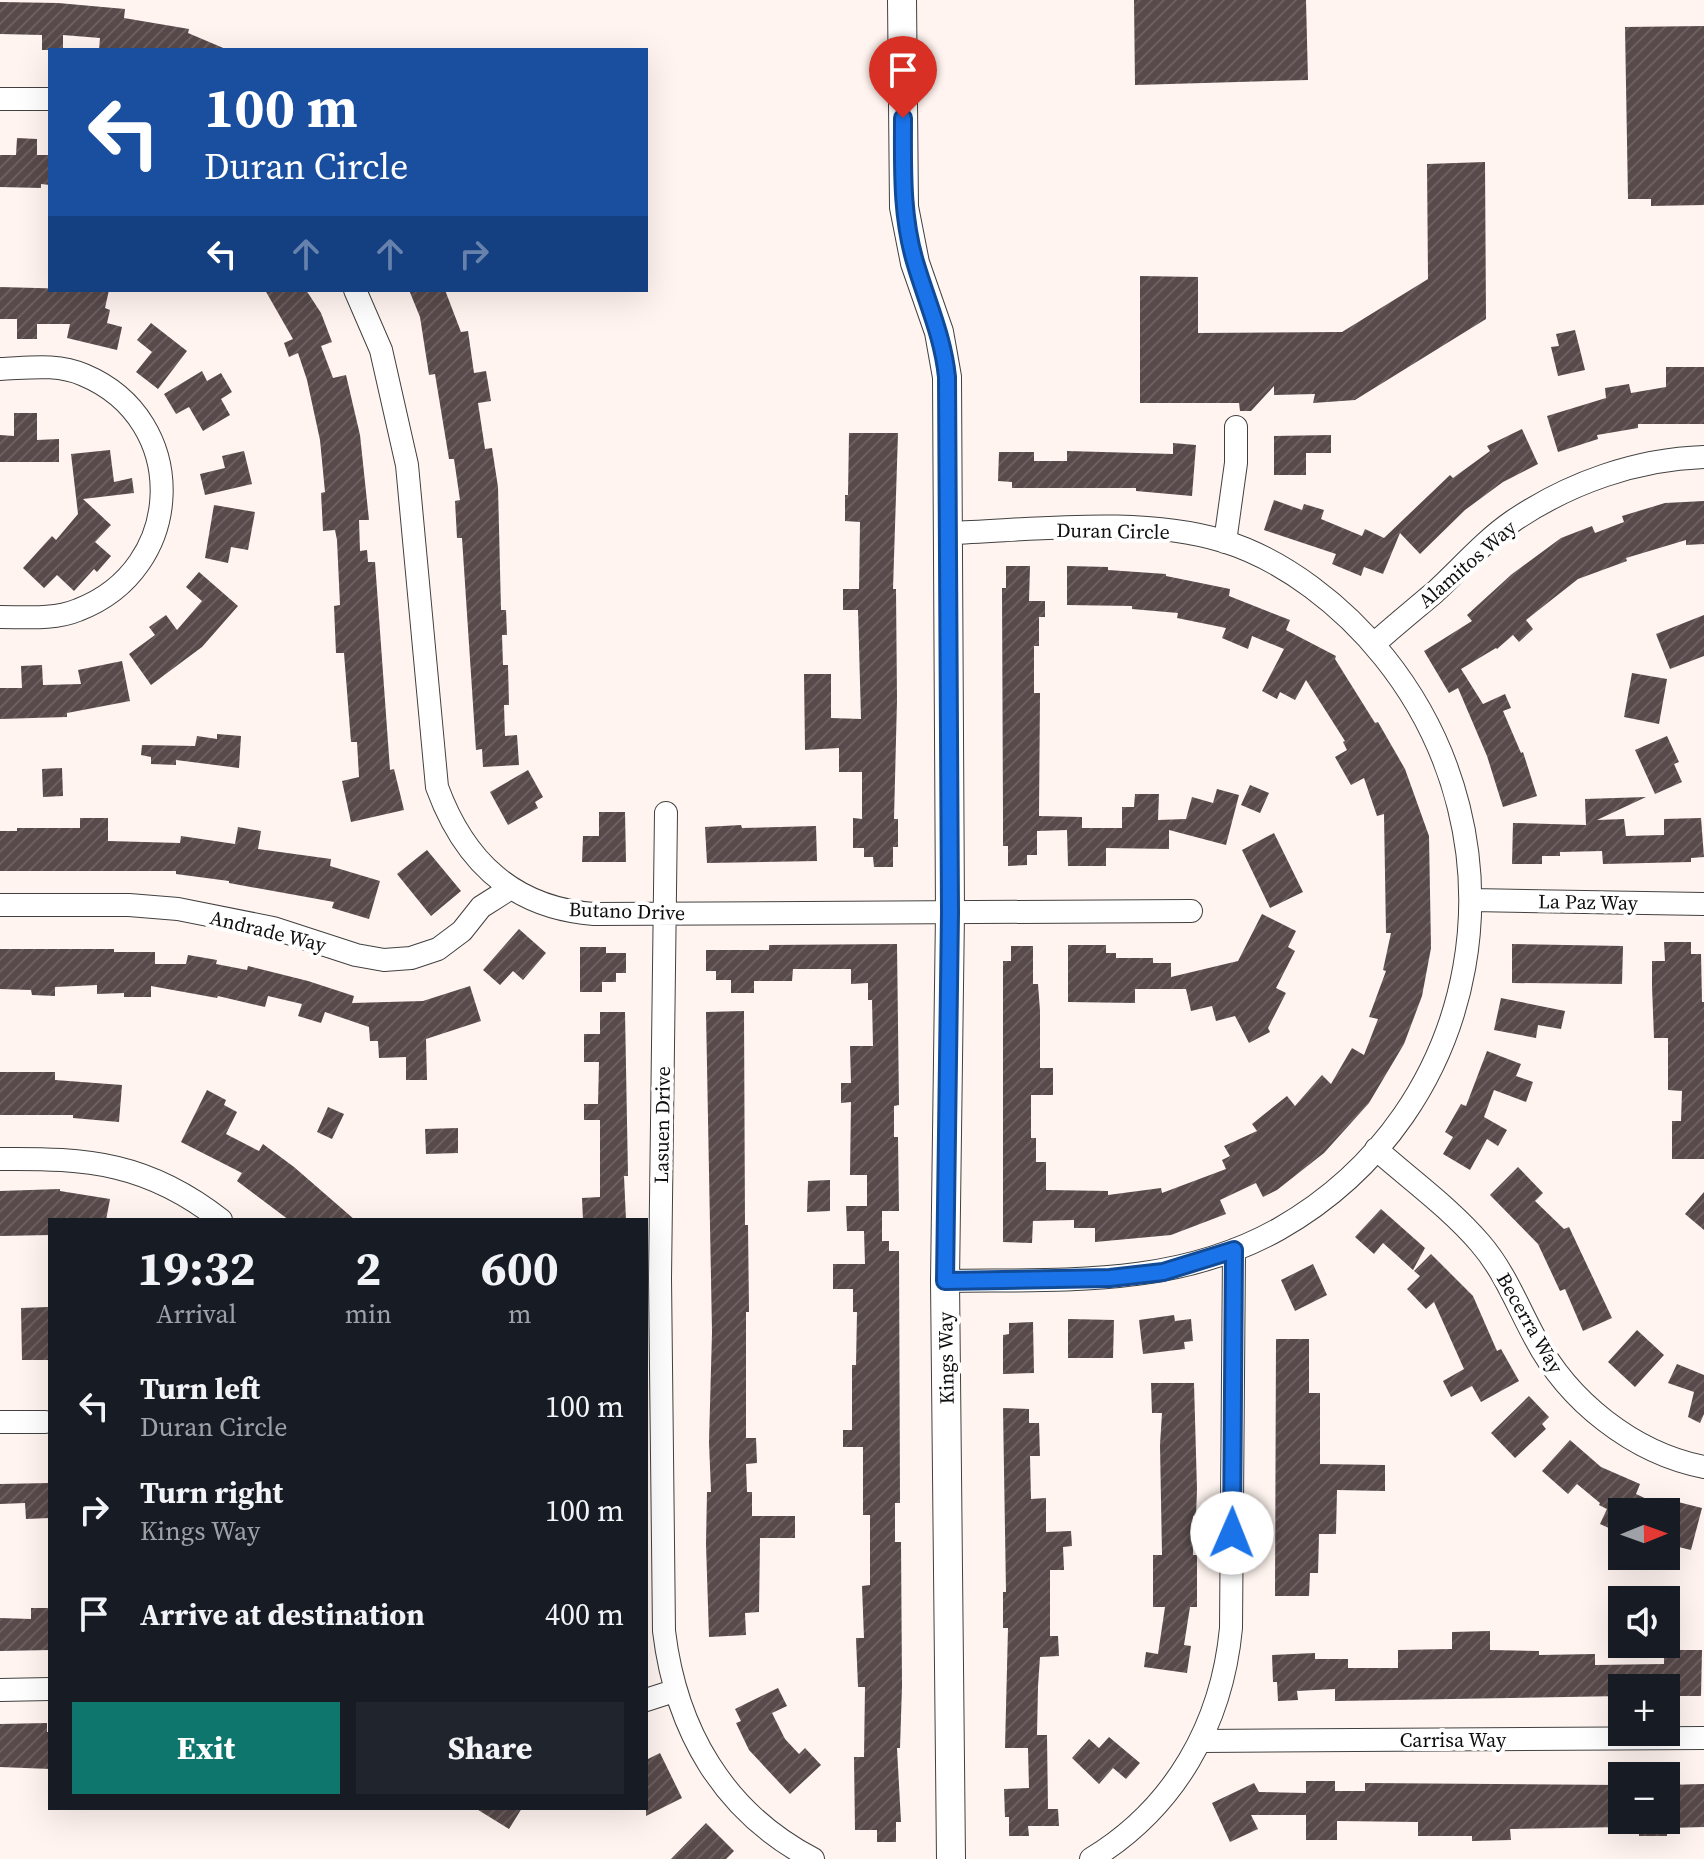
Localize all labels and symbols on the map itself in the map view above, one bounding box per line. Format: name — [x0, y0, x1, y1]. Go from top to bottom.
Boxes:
pin — [869, 36, 937, 118]
street label: Alamitos Way — [1412, 513, 1523, 614]
street label: Duran Circle — [1056, 516, 1170, 546]
street label: La Paz Way — [1538, 887, 1639, 917]
street label: Butano Drive — [568, 895, 686, 927]
street label: Andrade Way — [207, 903, 330, 959]
street label: Lasuen Drive — [647, 1066, 677, 1184]
street label: Becerra Way — [1490, 1268, 1570, 1379]
street label: Kings Way — [931, 1311, 961, 1405]
position arrow — [1190, 1491, 1274, 1575]
north arrow — [1608, 1498, 1680, 1570]
street label: Carrisa Way — [1400, 1726, 1507, 1754]

